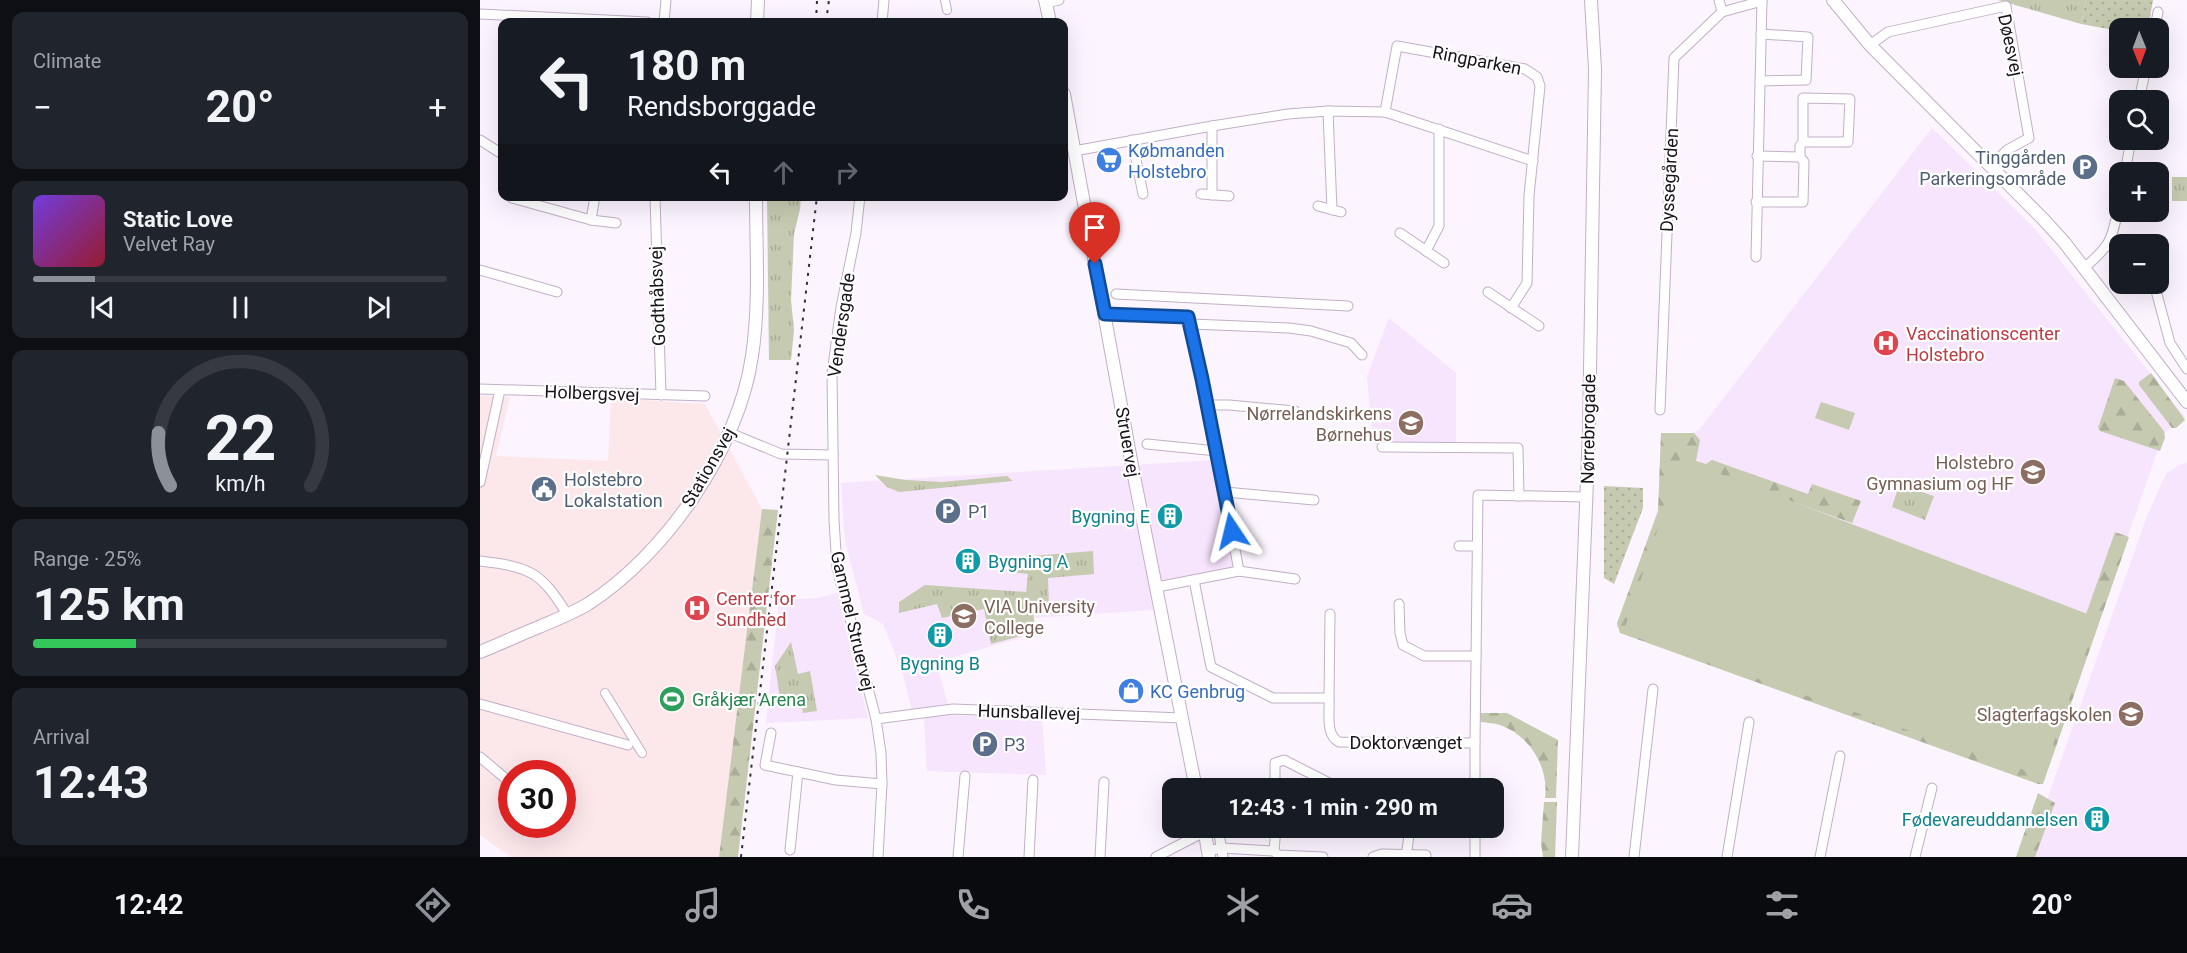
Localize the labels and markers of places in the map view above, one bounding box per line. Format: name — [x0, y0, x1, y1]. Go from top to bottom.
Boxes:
place label: Købmanden Holstebro — [1128, 140, 1225, 182]
supermarket icon: Købmanden Holstebro — [1094, 145, 1124, 175]
place label: Tinggården Parkeringsområde — [1919, 147, 2066, 189]
parking icon: Tinggården Parkeringsområde — [2070, 152, 2100, 182]
pin — [1069, 202, 1120, 264]
place label: Vaccinationscenter Holstebro — [1906, 323, 2060, 365]
hospital icon: Vaccinationscenter Holstebro — [1871, 328, 1901, 358]
place label: Nørrelandskirkens Børnehus — [1247, 403, 1392, 445]
school or university icon: Nørrelandskirkens Børnehus — [1396, 408, 1426, 438]
place label: Holstebro Gymnasium og HF — [1866, 452, 2014, 494]
school or university icon: Holstebro Gymnasium og HF — [2018, 457, 2048, 487]
place label: Holstebro Lokalstation — [564, 469, 663, 511]
public building icon: Holstebro Lokalstation — [529, 474, 559, 504]
parking icon: P1 — [933, 496, 963, 526]
place label: P1 — [968, 501, 989, 522]
building icon: Bygning E — [1155, 501, 1185, 531]
place label: Bygning E — [1071, 506, 1150, 527]
building icon: Bygning A — [953, 546, 983, 576]
place label: Bygning A — [988, 551, 1069, 572]
place label: Center for Sundhed — [716, 588, 796, 630]
hospital icon: Center for Sundhed — [682, 593, 712, 623]
place label: VIA University College — [984, 596, 1096, 638]
school or university icon: VIA University College — [949, 601, 979, 631]
building icon: Bygning B — [925, 620, 955, 650]
place label: Bygning B — [900, 653, 980, 674]
shop icon: KC Genbrug — [1116, 676, 1146, 706]
place label: KC Genbrug — [1150, 681, 1245, 702]
sports icon: Gråkjær Arena — [657, 684, 687, 714]
place label: Gråkjær Arena — [692, 689, 806, 710]
school or university icon: Slagterfagskolen — [2116, 699, 2146, 729]
place label: Slagterfagskolen — [1977, 704, 2112, 725]
parking icon: P3 — [970, 729, 1000, 759]
place label: P3 — [1004, 734, 1025, 755]
building icon: Fødevareuddannelsen — [2082, 804, 2112, 834]
place label: Fødevareuddannelsen — [1902, 809, 2078, 830]

